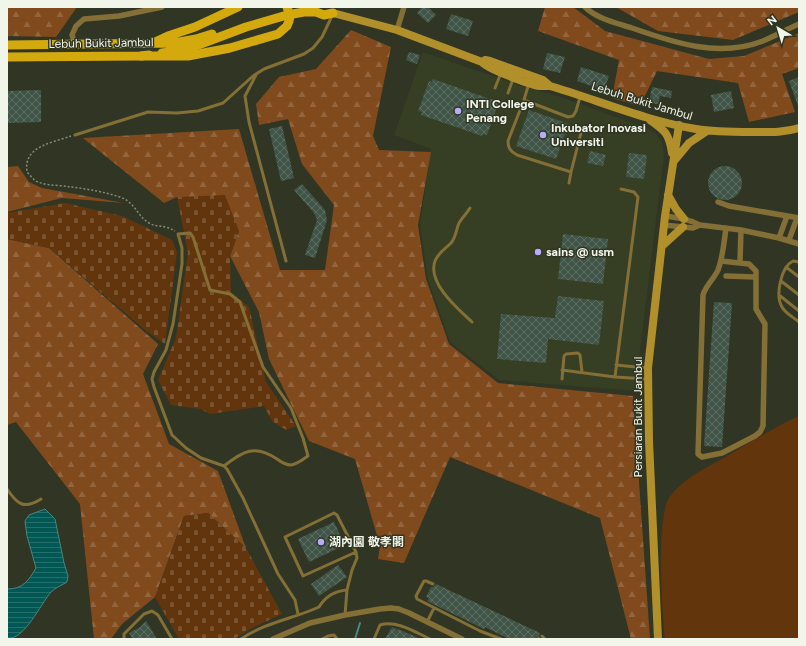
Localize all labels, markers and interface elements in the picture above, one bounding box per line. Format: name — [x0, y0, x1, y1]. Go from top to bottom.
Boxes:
north arrow — [758, 8, 798, 48]
text: N — [765, 13, 780, 28]
street label: Lebuh Bukit Jambul — [48, 35, 154, 51]
street label: Lebuh Bukit Jambul — [590, 79, 694, 123]
place label: INTI College Penang — [466, 97, 535, 125]
marker: INTI College Penang — [453, 106, 463, 116]
place label: Inkubator Inovasi Universiti — [551, 121, 646, 149]
marker: Inkubator Inovasi Universiti — [538, 130, 548, 140]
place label: sains @ usm — [546, 245, 614, 259]
marker: sains @ usm — [533, 247, 543, 257]
street label: Persiaran Bukit Jambul — [631, 357, 645, 477]
place label: 湖內園 敬孝閣 — [329, 535, 404, 549]
marker: 湖內園 敬孝閣 — [316, 537, 326, 547]

